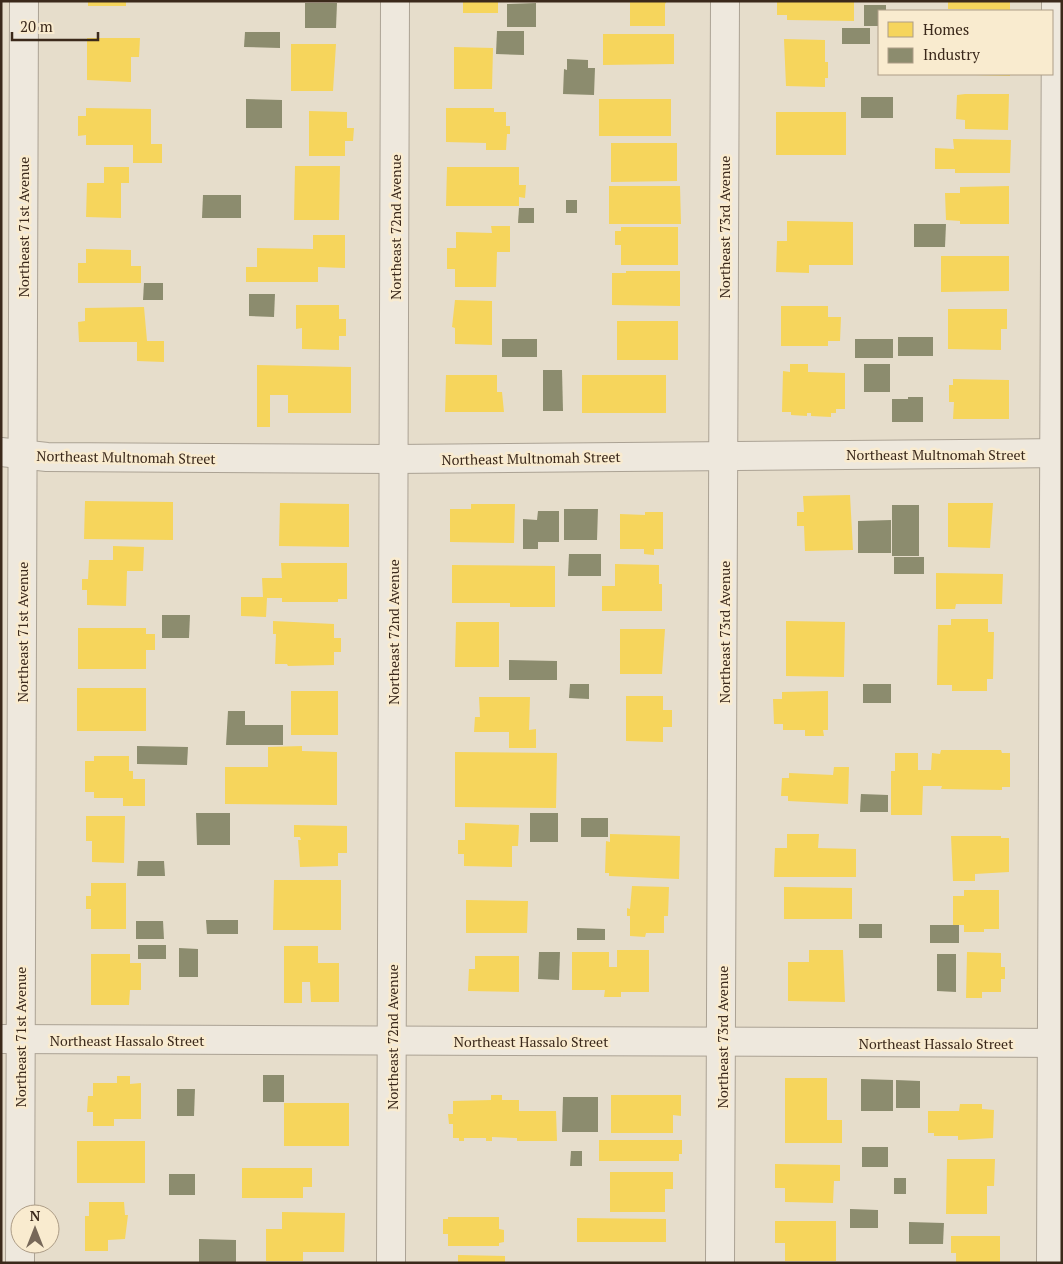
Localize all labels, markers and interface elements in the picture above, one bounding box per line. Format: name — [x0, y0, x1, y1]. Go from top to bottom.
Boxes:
scale bar — [12, 10, 99, 42]
legend — [878, 10, 1053, 75]
text: 20 m — [20, 16, 53, 36]
text: Homes — [923, 19, 969, 39]
text: Industry — [923, 44, 980, 64]
street label: Northeast 72nd Avenue — [386, 154, 405, 300]
street label: Northeast 73rd Avenue — [715, 156, 734, 298]
street label: Northeast 71st Avenue — [14, 157, 33, 297]
street label: Northeast Multnomah Street — [846, 445, 1026, 464]
street label: Northeast Multnomah Street — [36, 446, 217, 468]
street label: Northeast Multnomah Street — [441, 447, 622, 469]
street label: Northeast 72nd Avenue — [384, 559, 403, 705]
street label: Northeast 73rd Avenue — [715, 561, 734, 703]
street label: Northeast 71st Avenue — [13, 562, 32, 702]
street label: Northeast 72nd Avenue — [383, 964, 402, 1110]
street label: Northeast 73rd Avenue — [713, 966, 732, 1108]
street label: Northeast 71st Avenue — [11, 967, 30, 1107]
street label: Northeast Hassalo Street — [50, 1031, 205, 1050]
street label: Northeast Hassalo Street — [454, 1032, 609, 1051]
street label: Northeast Hassalo Street — [859, 1034, 1014, 1053]
north arrow — [10, 1204, 60, 1254]
text: N — [30, 1206, 41, 1225]

